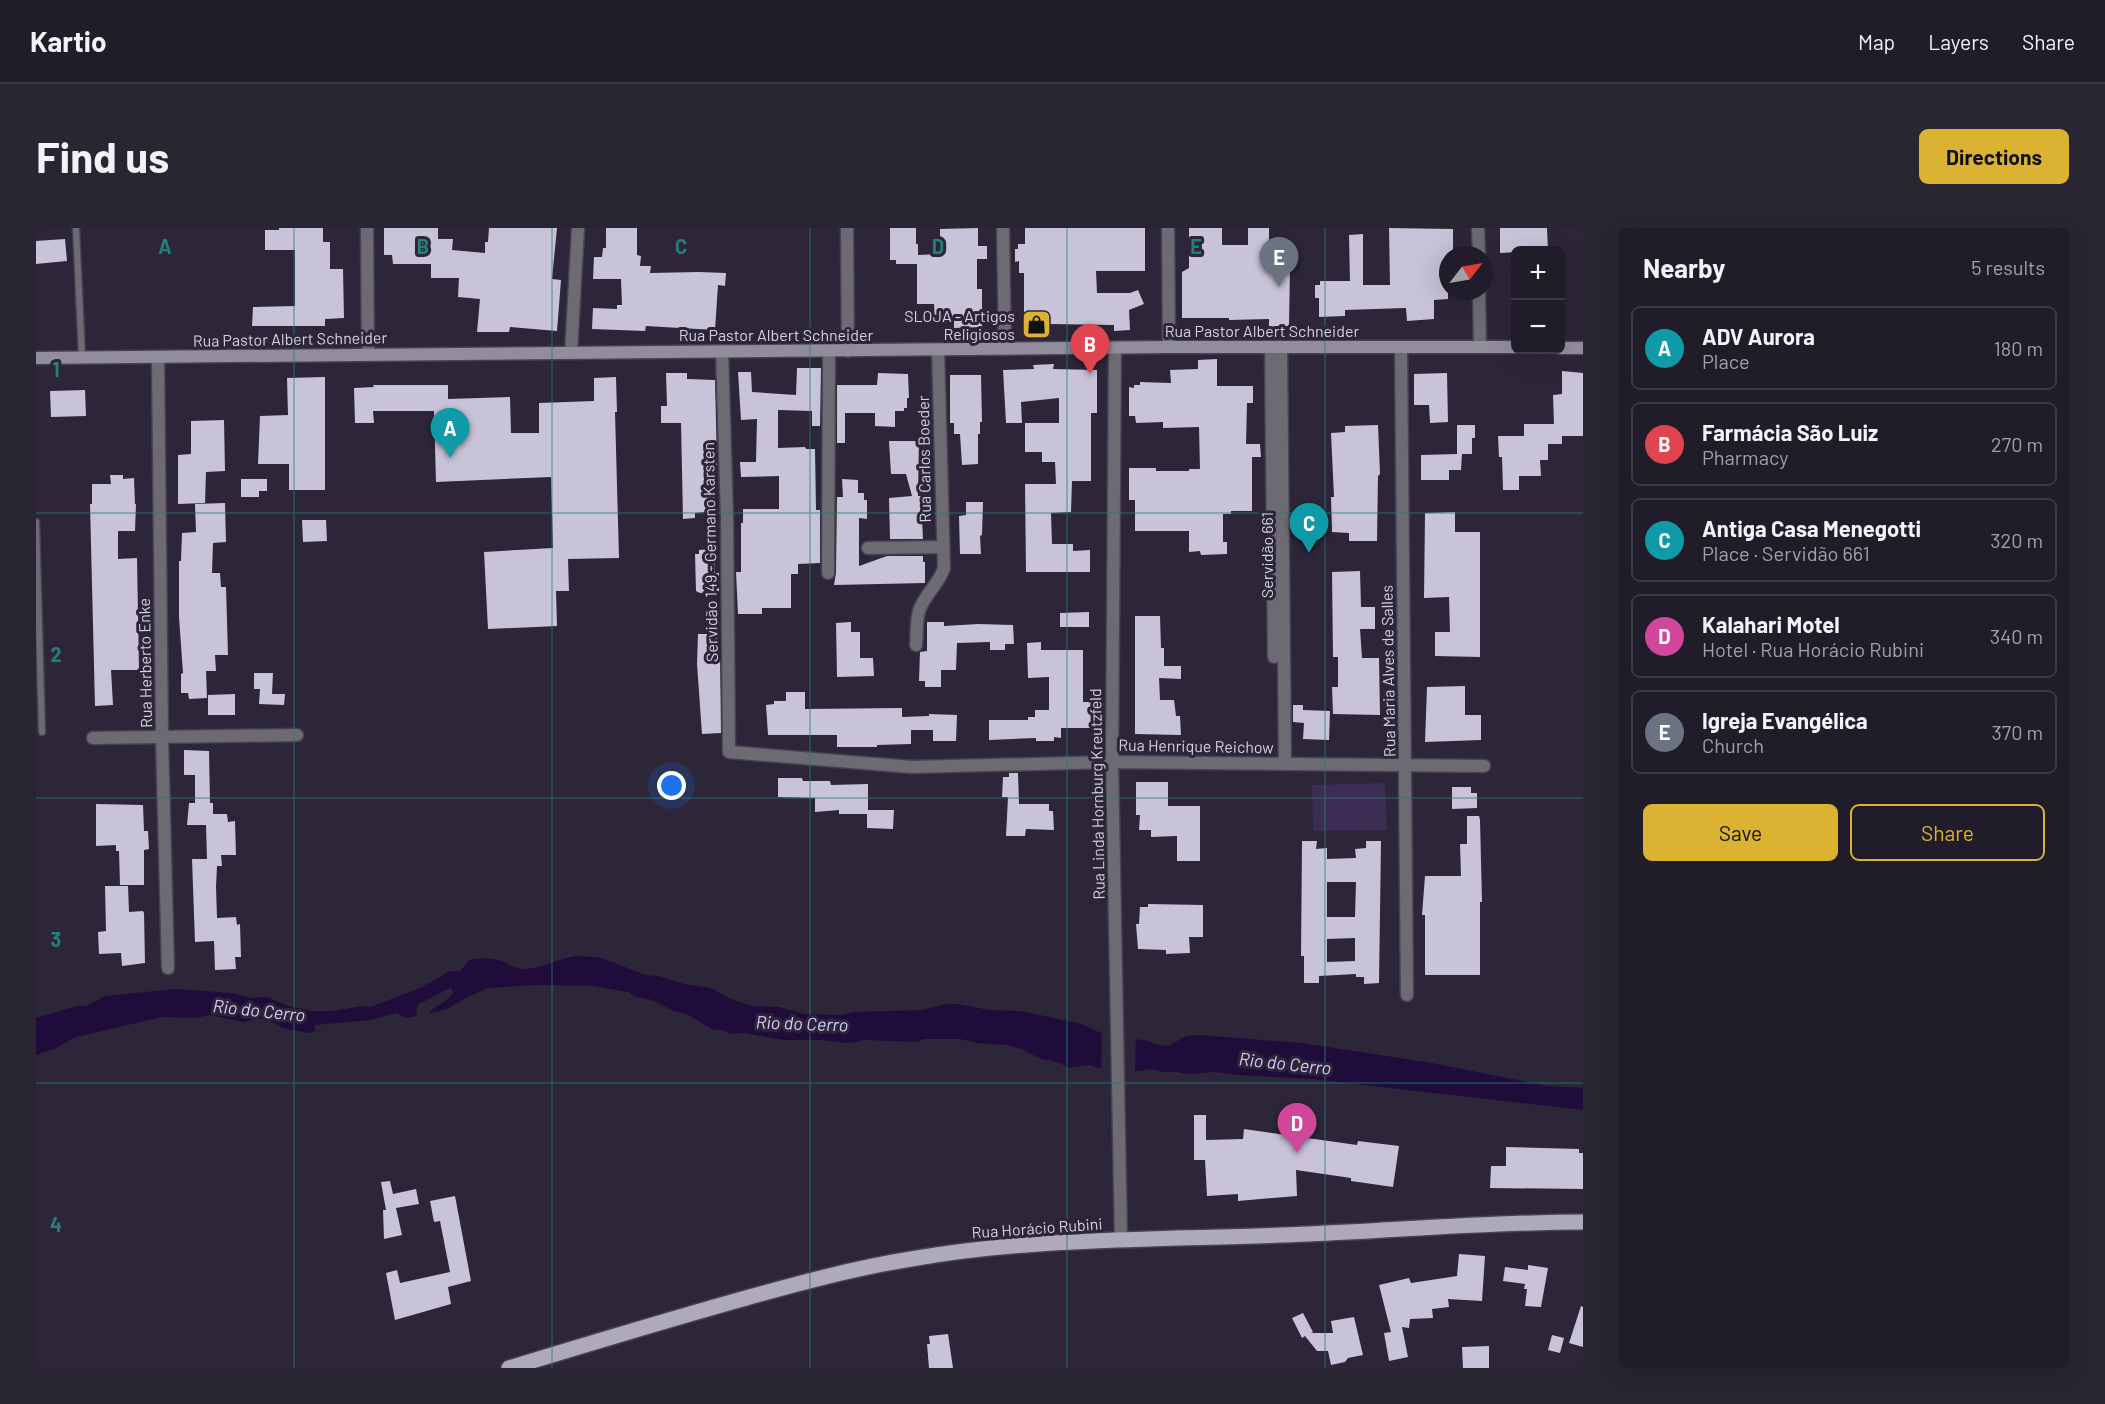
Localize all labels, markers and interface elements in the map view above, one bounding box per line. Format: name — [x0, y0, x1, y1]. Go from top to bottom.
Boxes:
text: Kartio — [30, 24, 107, 58]
text: Map — [1858, 29, 1895, 54]
text: Layers — [1928, 29, 1989, 54]
text: Share — [2022, 29, 2075, 54]
button: Directions — [1919, 129, 2069, 184]
text: Find us — [36, 131, 169, 181]
text: A — [158, 234, 172, 258]
text: B — [417, 234, 429, 258]
text: C — [675, 234, 687, 258]
text: D — [932, 234, 944, 258]
text: E — [1190, 234, 1202, 258]
pin: E — [1260, 238, 1298, 287]
north arrow — [1439, 246, 1493, 300]
map controls — [1511, 246, 1565, 354]
button: + — [1511, 246, 1565, 300]
text: Nearby — [1643, 252, 1725, 283]
text: 5 results — [1971, 255, 2045, 279]
button: − — [1511, 300, 1565, 354]
place label: SLOJA - Artigos Religiosos — [904, 306, 1015, 343]
shop icon: SLOJA - Artigos Religiosos — [1020, 309, 1052, 341]
street label: Rua Pastor Albert Schneider — [1165, 321, 1359, 340]
text: ADV Aurora — [1702, 323, 1815, 349]
pin: B — [1070, 324, 1110, 374]
street label: Rua Pastor Albert Schneider — [679, 325, 873, 344]
street label: Rua Pastor Albert Schneider — [193, 327, 388, 350]
text: A — [1658, 336, 1671, 360]
text: 180 m — [1994, 336, 2043, 360]
text: Place — [1702, 349, 1750, 373]
text: 1 — [52, 357, 60, 381]
street label: Rua Carlos Boeder — [913, 395, 934, 523]
pin: A — [430, 408, 470, 458]
text: Farmácia São Luiz — [1702, 419, 1878, 445]
text: B — [1658, 432, 1671, 456]
text: 270 m — [1991, 432, 2043, 456]
street label: Servidão 149 - Germano Karsten — [698, 442, 721, 662]
text: Pharmacy — [1702, 445, 1788, 469]
pin: C — [1290, 504, 1328, 553]
street label: Servidão 661 — [1257, 512, 1276, 598]
text: Antiga Casa Menegotti — [1702, 515, 1921, 541]
text: C — [1658, 528, 1671, 552]
text: 320 m — [1990, 528, 2043, 552]
text: Place · Servidão 661 — [1702, 541, 1870, 565]
street label: Rua Maria Alves de Salles — [1377, 585, 1398, 757]
street label: Rua Herberto Enke — [134, 598, 155, 728]
text: Kalahari Motel — [1702, 611, 1840, 637]
text: D — [1658, 624, 1671, 648]
text: 340 m — [1990, 624, 2043, 648]
text: Hotel · Rua Horácio Rubini — [1702, 637, 1924, 661]
text: 2 — [50, 642, 62, 666]
street label: Rua Linda Hornburg Kreutzfeld — [1085, 688, 1108, 900]
text: Igreja Evangélica — [1702, 707, 1868, 733]
text: E — [1659, 720, 1670, 744]
text: 370 m — [1991, 720, 2043, 744]
text: Church — [1702, 733, 1764, 757]
street label: Rua Henrique Reichow — [1118, 735, 1274, 756]
your location — [657, 771, 686, 800]
button: Save — [1643, 804, 1838, 861]
button: Share — [1850, 804, 2045, 861]
text: 3 — [51, 927, 61, 951]
water label: Rio do Cerro — [212, 994, 306, 1026]
water label: Rio do Cerro — [755, 1010, 849, 1036]
water label: Rio do Cerro — [1238, 1047, 1332, 1079]
pin: D — [1278, 1104, 1316, 1153]
text: 4 — [50, 1212, 62, 1236]
street label: Rua Horácio Rubini — [971, 1213, 1103, 1242]

